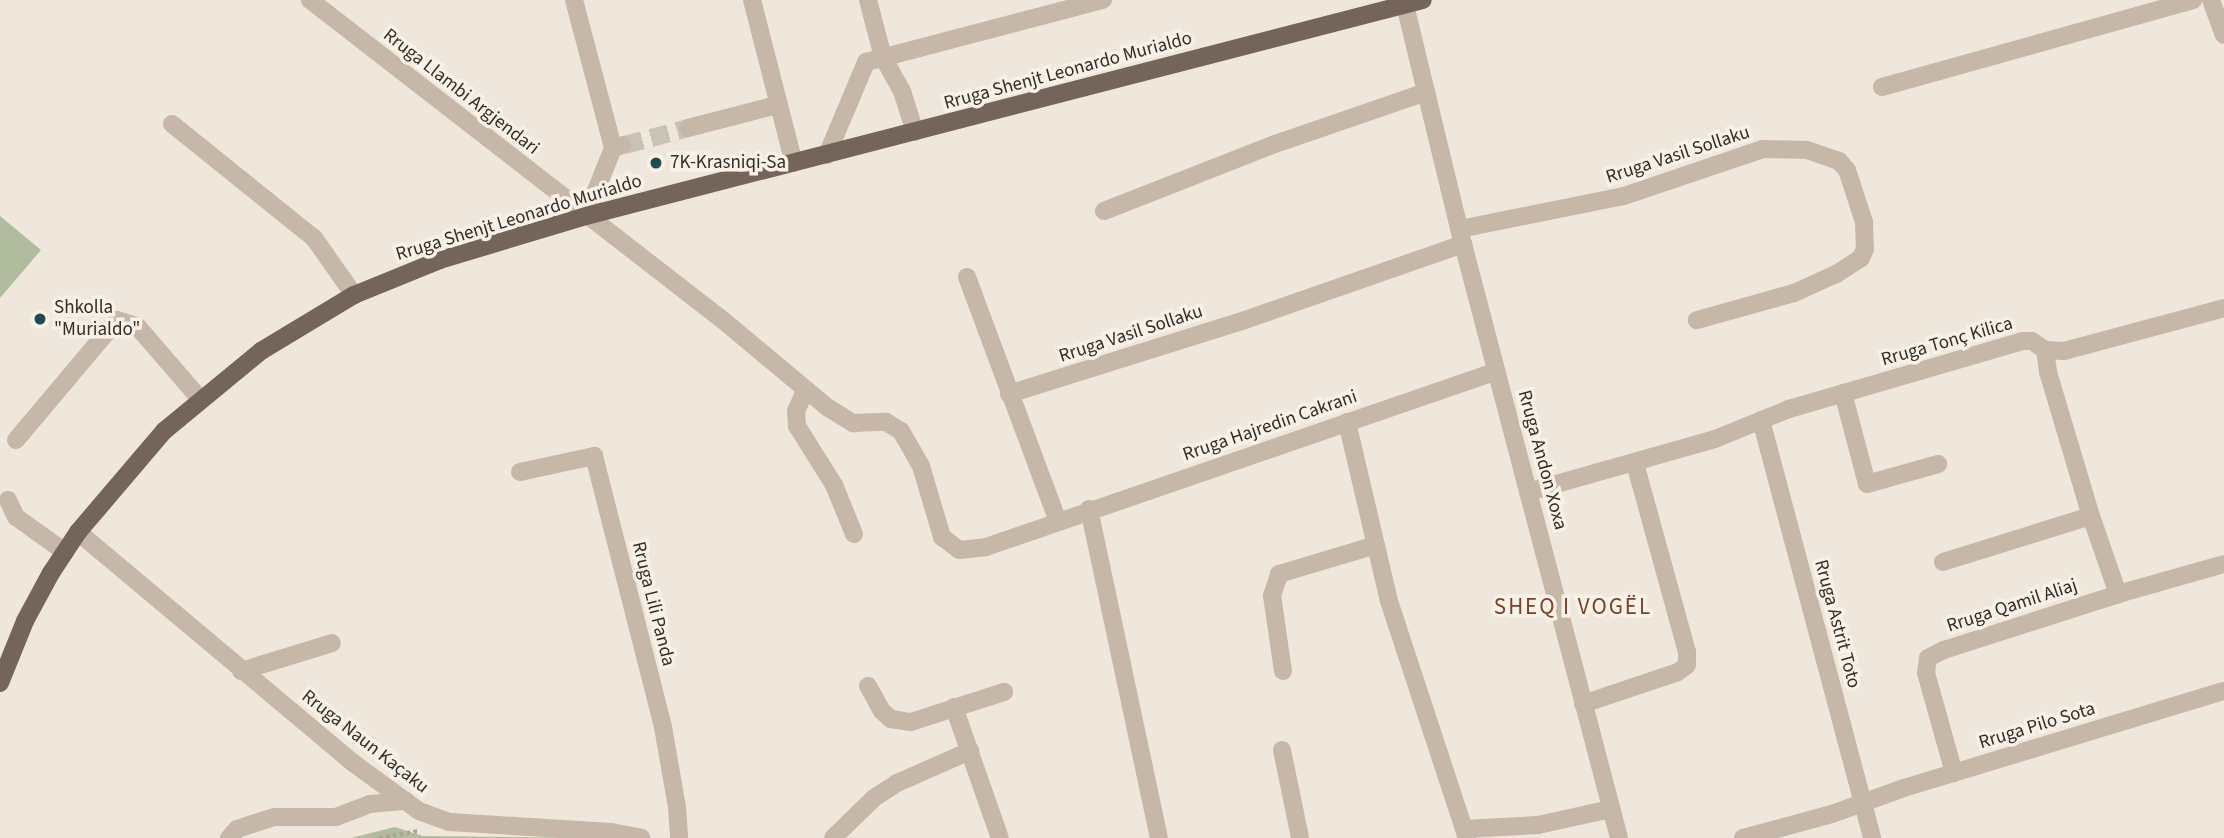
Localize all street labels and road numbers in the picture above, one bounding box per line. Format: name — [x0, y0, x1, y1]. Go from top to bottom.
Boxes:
street label: Rruga Llambi Argjendari — [378, 24, 544, 160]
street label: Rruga Shenjt Leonardo Murialdo — [941, 27, 1195, 115]
street label: Rruga Vasil Sollaku — [1603, 121, 1753, 189]
street label: Rruga Shenjt Leonardo Murialdo — [393, 170, 645, 266]
street label: Rruga Vasil Sollaku — [1056, 300, 1206, 368]
street label: Rruga Tonç Kilica — [1879, 312, 2015, 372]
street label: Rruga Hajredin Cakrani — [1180, 385, 1360, 467]
street label: Rruga Andon Xoxa — [1512, 388, 1572, 532]
street label: Rruga Lili Panda — [626, 539, 680, 669]
street label: Rruga Astrit Toto — [1809, 557, 1865, 691]
street label: Rruga Qamil Aliaj — [1944, 574, 2080, 638]
street label: Rruga Naun Kaçaku — [297, 685, 433, 799]
street label: Rruga Pilo Sota — [1976, 697, 2098, 755]

